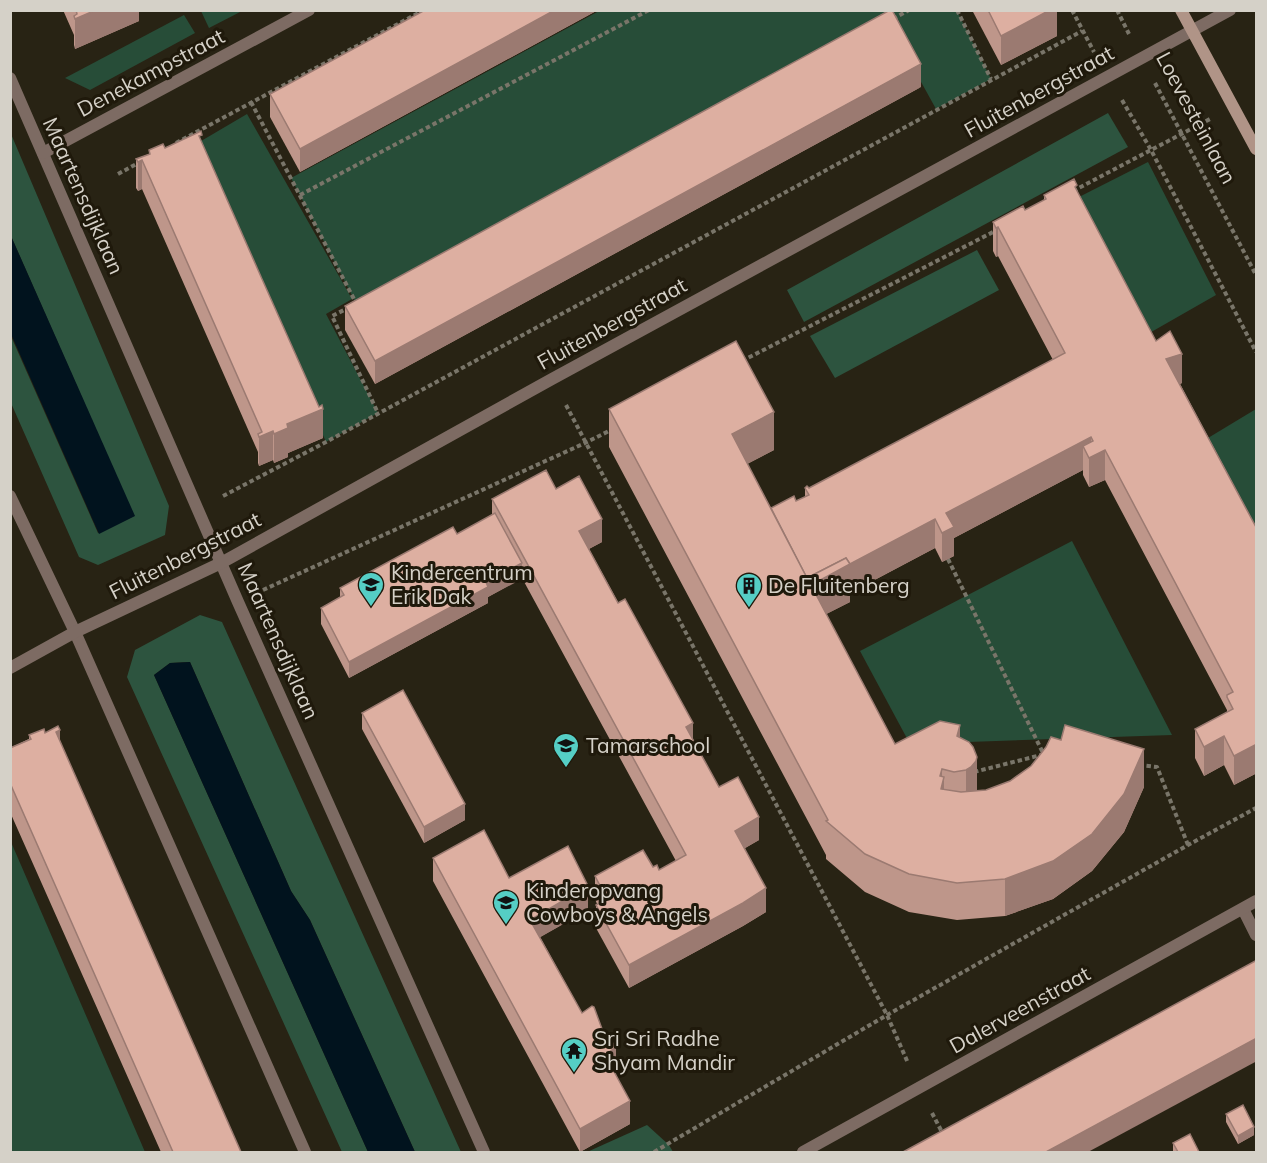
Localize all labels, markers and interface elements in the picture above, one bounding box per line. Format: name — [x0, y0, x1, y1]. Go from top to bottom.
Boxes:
street label: Denekampstraat — [73, 22, 229, 122]
street label: Fluitenbergstraat — [959, 39, 1118, 143]
street label: Loevesteinlaan — [1151, 47, 1243, 188]
street label: Maartensdijklaan — [38, 113, 130, 278]
street label: Fluitenbergstraat — [532, 271, 691, 375]
street label: Fluitenbergstraat — [104, 506, 265, 605]
street label: Maartensdijklaan — [233, 558, 325, 723]
place label: Kindercentrum Erik Dak — [391, 559, 533, 609]
school or university icon: Kindercentrum Erik Dak — [356, 570, 386, 608]
building icon: De Fluitenberg — [734, 571, 764, 609]
place label: De Fluitenberg — [768, 572, 910, 598]
school or university icon: Tamarschool — [551, 731, 581, 769]
place label: Tamarschool — [586, 732, 710, 758]
place label: Kinderopvang Cowboys & Angels — [526, 877, 708, 927]
school or university icon: Kinderopvang Cowboys & Angels — [491, 888, 521, 926]
street label: Dalerveenstraat — [945, 960, 1094, 1059]
place label: Sri Sri Radhe Shyam Mandir — [594, 1025, 735, 1075]
temple icon: Sri Sri Radhe Shyam Mandir — [559, 1036, 589, 1074]

